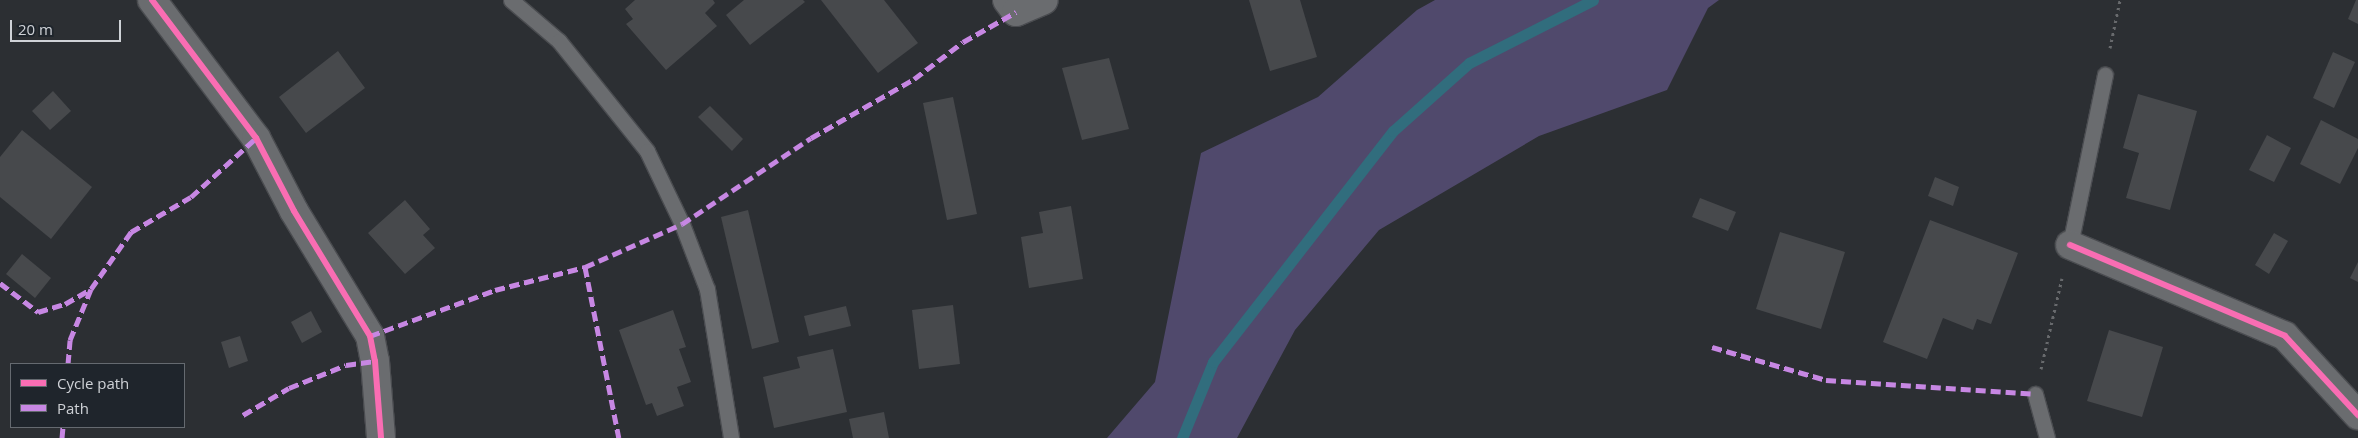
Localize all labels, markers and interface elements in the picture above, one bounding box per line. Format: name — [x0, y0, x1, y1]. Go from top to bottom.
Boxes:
scale bar — [12, 10, 124, 42]
text: 20 m — [18, 19, 53, 39]
legend — [10, 363, 185, 428]
text: Cycle path — [57, 373, 129, 393]
text: Path — [57, 398, 89, 418]

